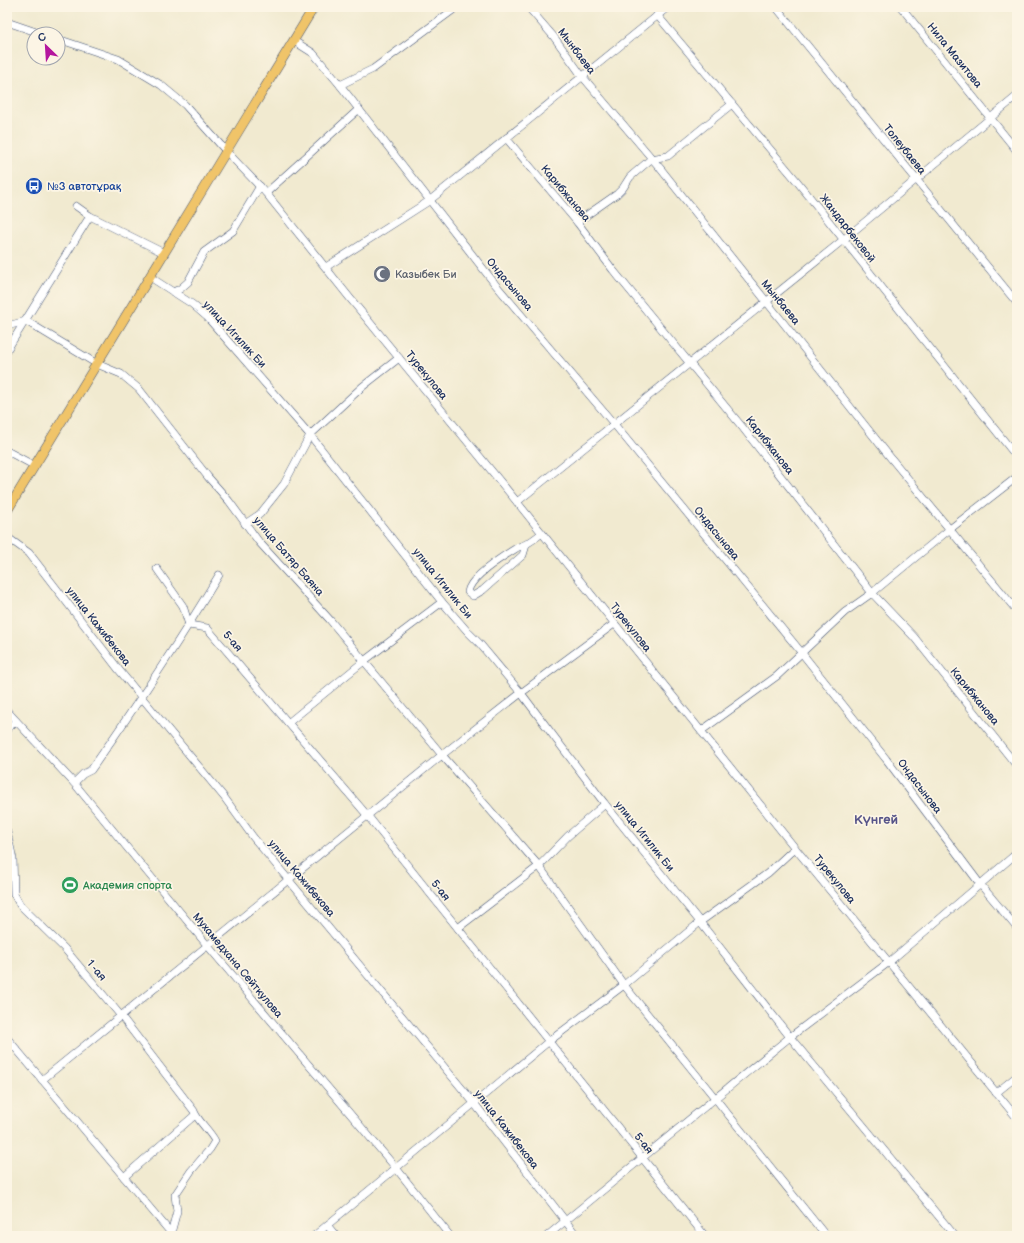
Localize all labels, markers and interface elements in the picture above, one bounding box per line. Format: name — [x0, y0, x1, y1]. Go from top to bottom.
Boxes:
street label: Нила Мазитова — [924, 20, 985, 91]
north arrow — [26, 26, 66, 66]
street label: Мынбаева — [555, 26, 598, 77]
text: С — [36, 30, 49, 45]
street label: Толеубаева — [881, 122, 929, 177]
street label: Карибжанова — [538, 162, 593, 225]
bus stop icon: №3 автотұрақ — [24, 176, 44, 196]
place label: №3 автотұрақ — [47, 180, 122, 193]
street label: Жандарбековой — [817, 192, 878, 265]
street label: Ондасынова — [484, 255, 536, 314]
mosque icon: Казыбек Би — [372, 264, 392, 284]
place label: Казыбек Би — [395, 268, 457, 281]
street label: Мынбаева — [758, 277, 803, 328]
street label: улица Игилик Би — [200, 298, 269, 371]
street label: Турекулова — [403, 348, 451, 403]
street label: Карибжанова — [743, 414, 797, 477]
street label: Ондасынова — [691, 504, 742, 563]
street label: улица Батяр Баяна — [251, 514, 327, 599]
street label: улица Игилик Би — [410, 545, 475, 621]
street label: улица Кажибекова — [64, 584, 134, 669]
street label: Турекулова — [607, 600, 654, 655]
street label: 5-ая — [220, 628, 245, 654]
street label: Карибжанова — [947, 665, 1002, 728]
street label: Ондасынова — [895, 756, 945, 817]
street label: улица Игилик Би — [612, 798, 677, 874]
district label: Күнгей — [854, 812, 898, 828]
street label: улица Кажибекова — [266, 837, 338, 920]
street label: Турекулова — [811, 852, 859, 907]
sports icon: Академия спорта — [60, 875, 80, 895]
street label: 5-ая — [428, 877, 453, 903]
place label: Академия спорта — [82, 879, 172, 892]
street label: Мухамедхана Сейткулова — [190, 910, 286, 1021]
street label: 1 -ая — [84, 957, 109, 983]
street label: улица Кажибекова — [472, 1087, 542, 1172]
street label: 5-ая — [631, 1130, 656, 1156]

